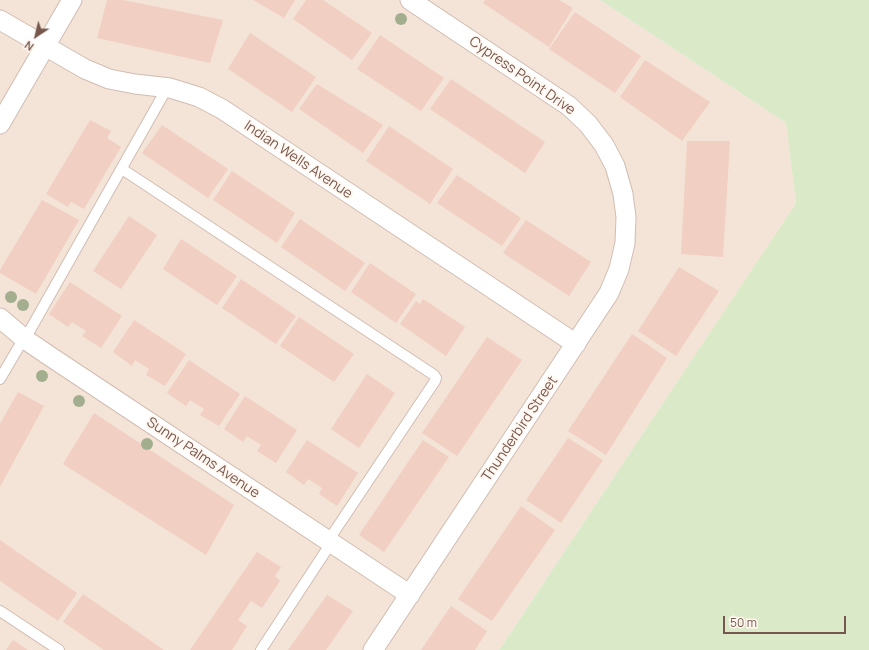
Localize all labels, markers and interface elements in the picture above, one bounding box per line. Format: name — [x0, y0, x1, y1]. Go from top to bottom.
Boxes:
north arrow — [16, 16, 56, 56]
street label: Cypress Point Drive — [466, 33, 578, 119]
text: N — [21, 38, 36, 55]
street label: Indian Wells Avenue — [241, 118, 355, 202]
street label: Thunderbird Street — [479, 373, 561, 485]
street label: Sunny Palms Avenue — [143, 414, 263, 502]
scale bar — [725, 608, 848, 634]
text: 50 m — [730, 614, 757, 631]

